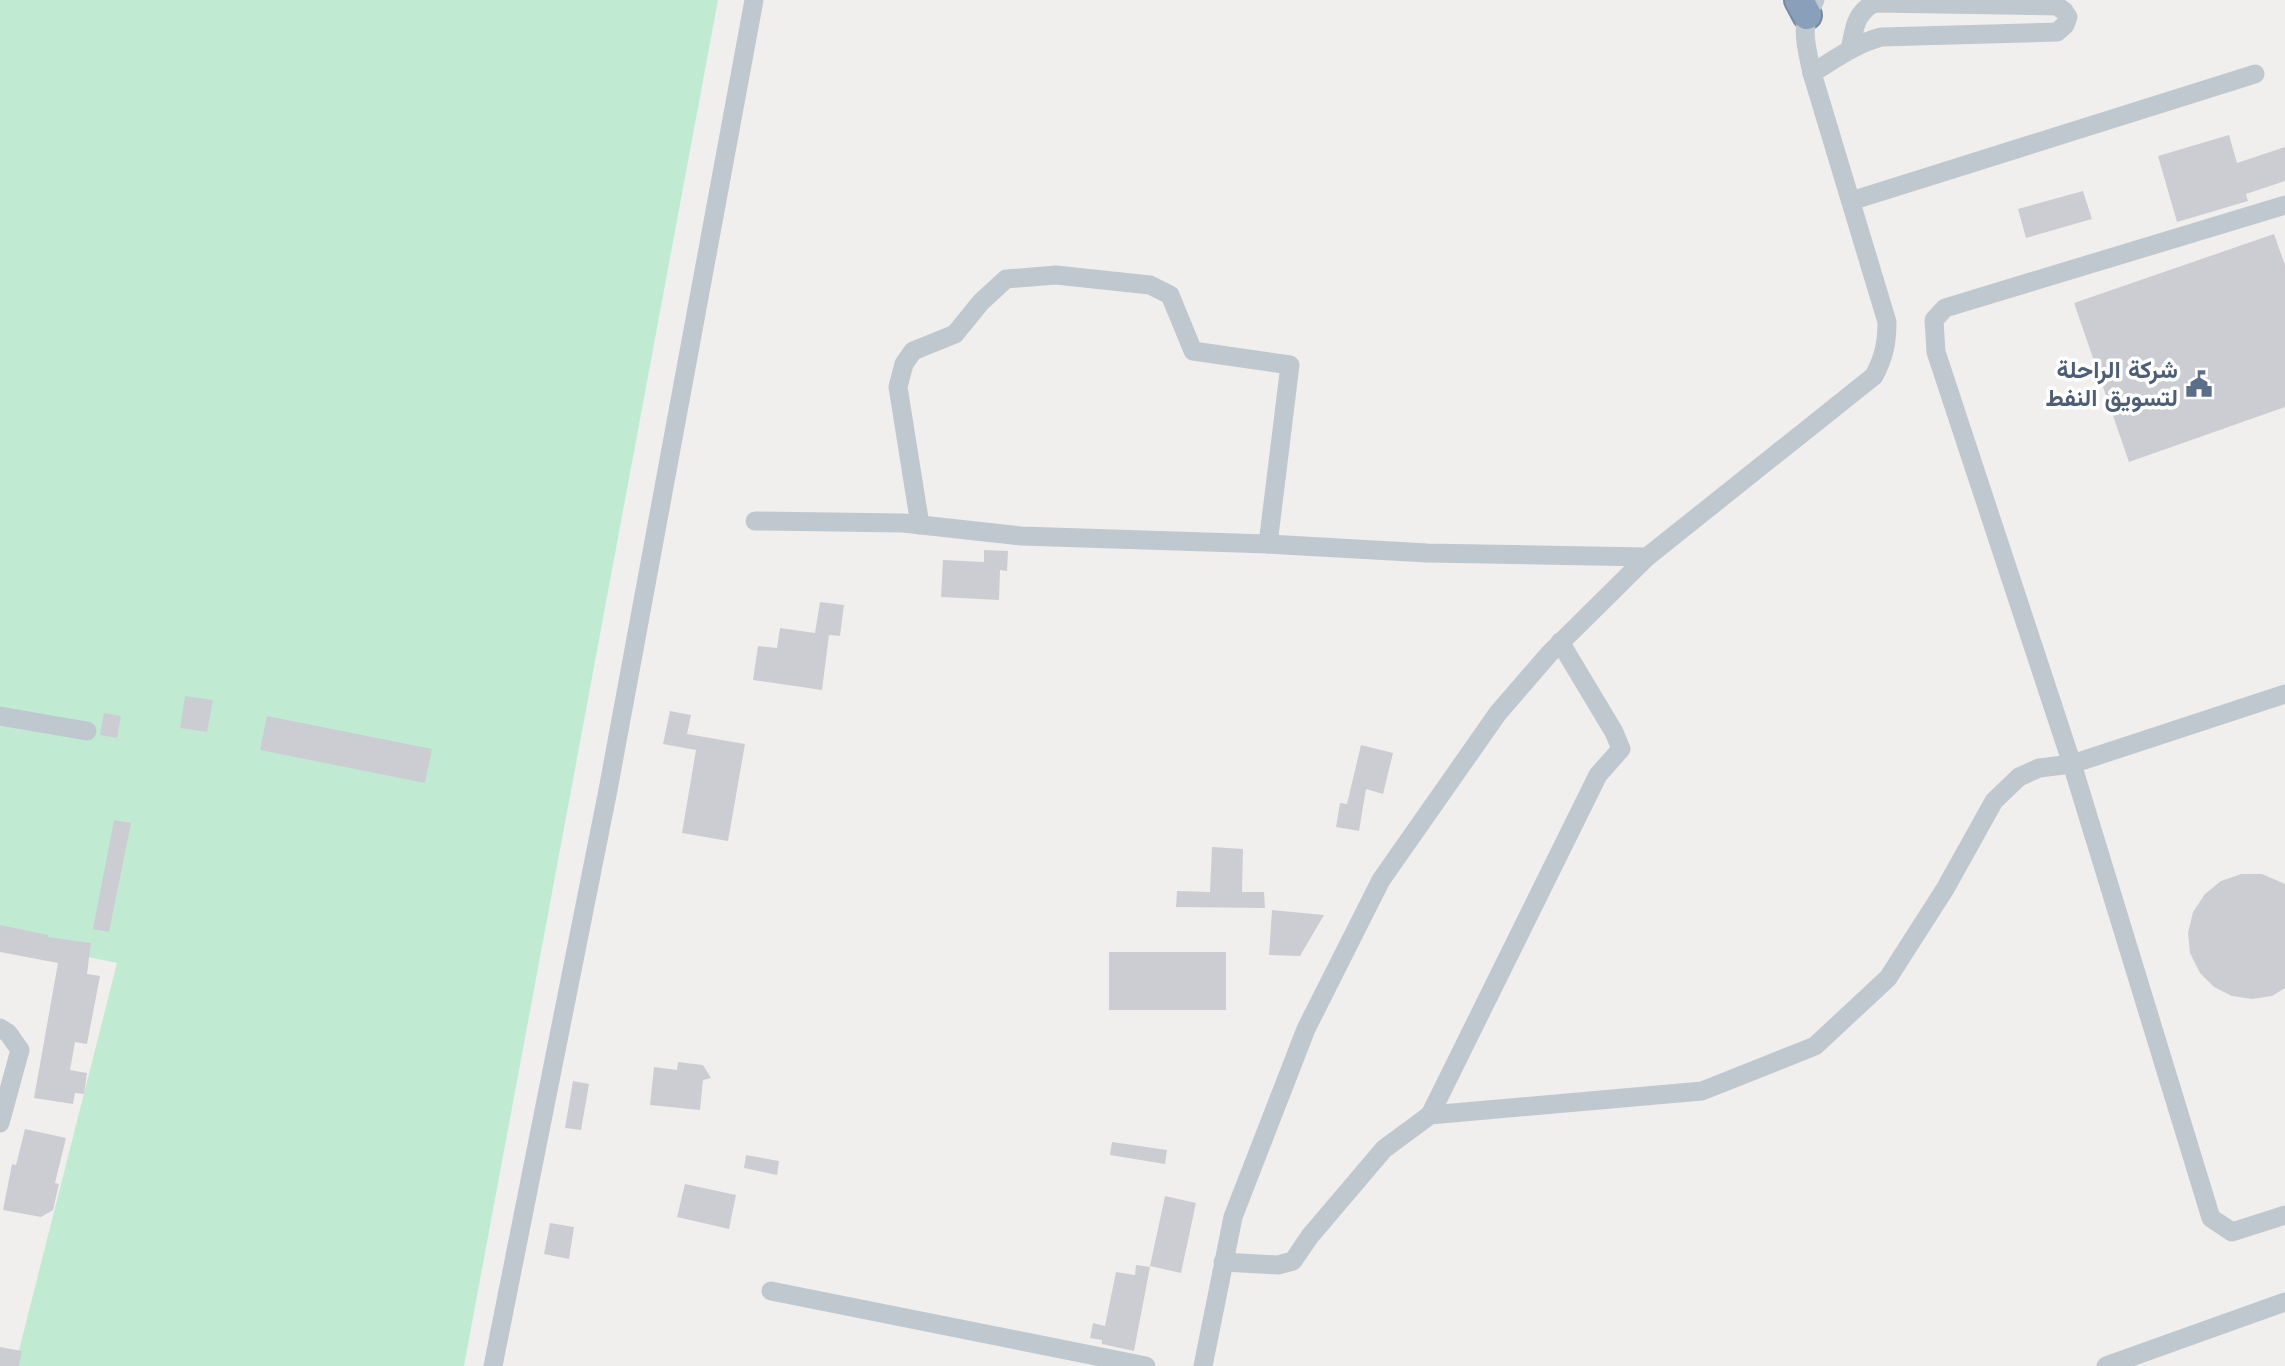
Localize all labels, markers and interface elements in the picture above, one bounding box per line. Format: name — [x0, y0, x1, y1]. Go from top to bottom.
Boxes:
place label: شركة الراحلة لتسويق النفط — [2045, 352, 2178, 415]
public building icon: شركة الراحلة لتسويق النفط — [2184, 369, 2214, 399]

